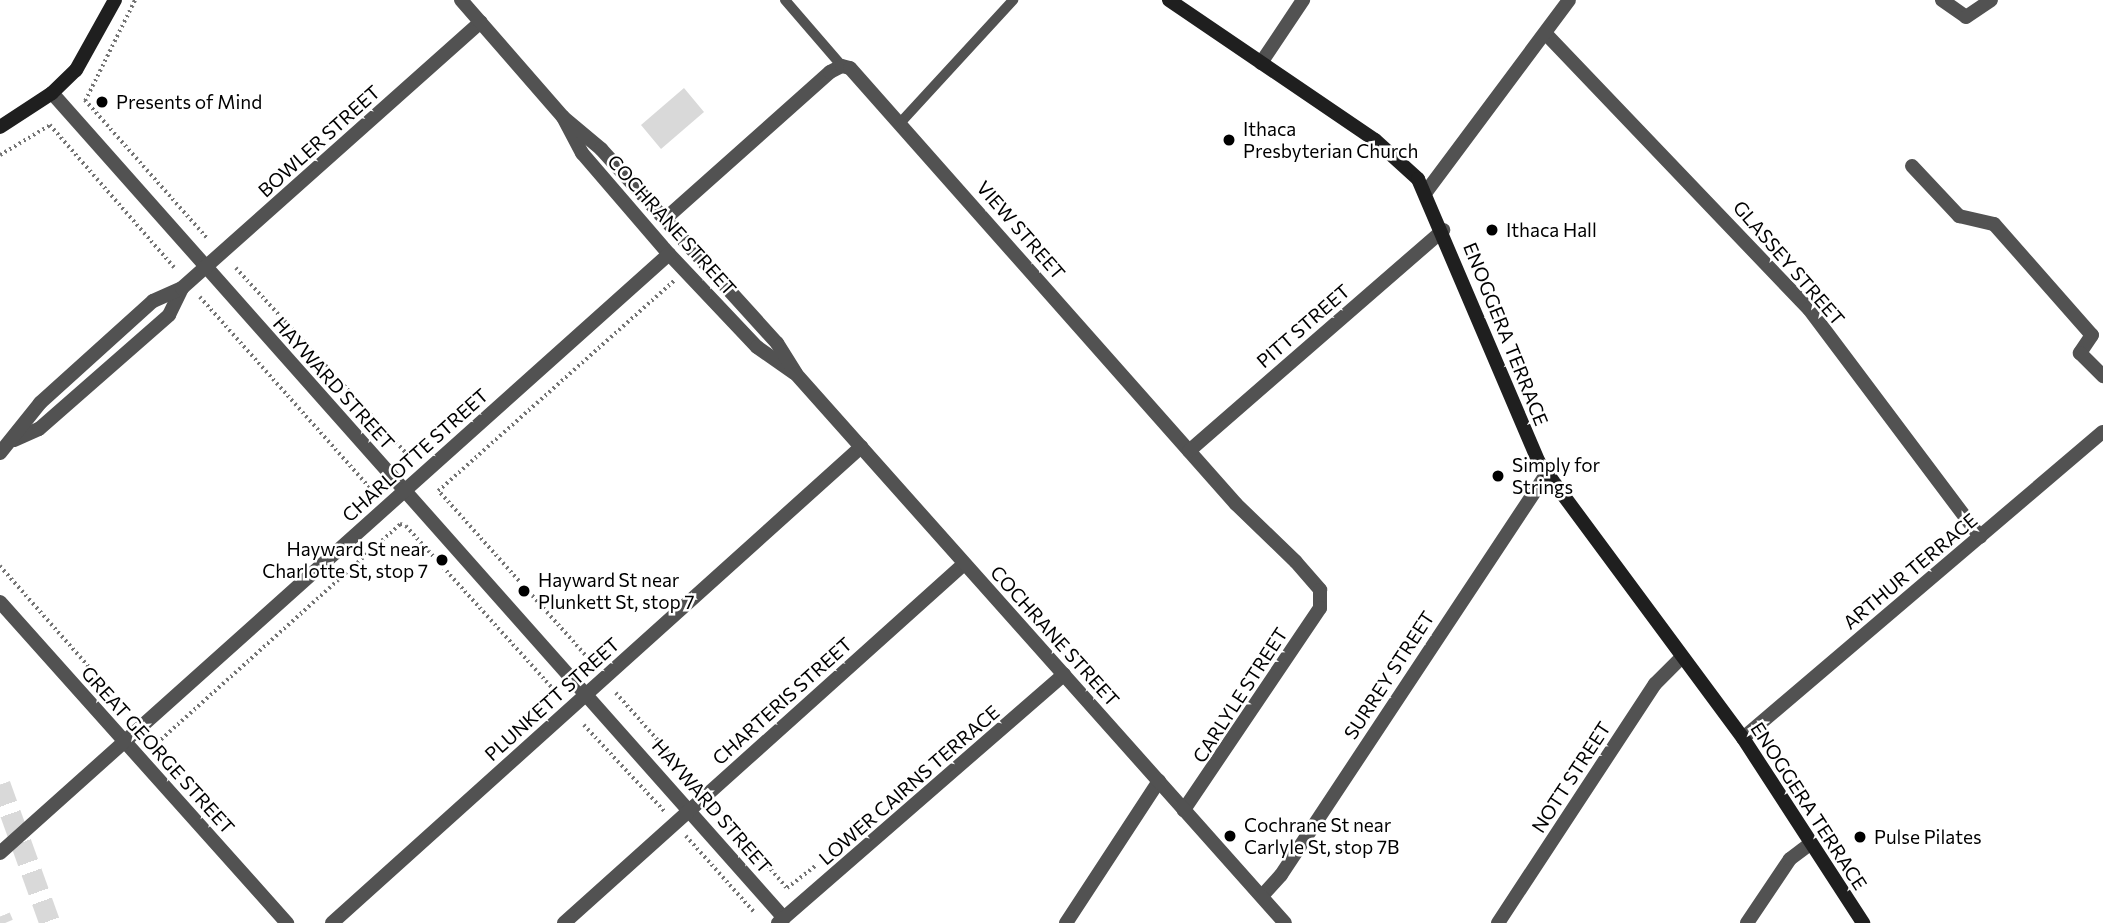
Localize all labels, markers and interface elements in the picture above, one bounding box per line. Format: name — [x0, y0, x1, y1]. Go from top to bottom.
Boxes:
street label: BOWLER STREET — [253, 80, 385, 202]
place label: Presents of Mind — [116, 91, 262, 113]
marker: Presents of Mind — [94, 94, 110, 110]
place label: Ithaca Presbyterian Church — [1243, 118, 1418, 162]
marker: Ithaca Presbyterian Church — [1221, 132, 1237, 148]
street label: COCHRANE STREET — [603, 150, 741, 300]
street label: VIEW STREET — [972, 176, 1070, 284]
street label: GLASSEY STREET — [1729, 196, 1849, 330]
place label: Ithaca Hall — [1506, 219, 1597, 241]
marker: Ithaca Hall — [1484, 222, 1500, 238]
street label: ENOGGERA TERRACE — [1459, 239, 1553, 429]
street label: PITT STREET — [1252, 279, 1354, 373]
street label: HAYWARD STREET — [269, 312, 399, 454]
street label: CHARLOTTE STREET — [337, 384, 493, 526]
place label: Simply for Strings — [1512, 454, 1600, 498]
marker: Simply for Strings — [1490, 468, 1506, 484]
street label: ARTHUR TERRACE — [1838, 508, 1982, 634]
place label: Hayward St near Charlotte St, stop 7 — [262, 538, 428, 582]
marker: Hayward St near Charlotte St, stop 7 — [434, 552, 450, 568]
street label: COCHRANE STREET — [986, 561, 1124, 711]
place label: Hayward St near Plunkett St, stop 7 — [538, 569, 694, 613]
marker: Hayward St near Plunkett St, stop 7 — [516, 583, 532, 599]
street label: SURREY STREET — [1339, 607, 1439, 743]
street label: CARLYLE STREET — [1188, 623, 1292, 767]
street label: CHARTERIS STREET — [708, 632, 856, 770]
street label: PLUNKETT STREET — [480, 633, 624, 765]
street label: GREAT GEORGE STREET — [77, 661, 239, 839]
street label: LOWER CAIRNS TERRACE — [814, 700, 1004, 870]
street label: NOTT STREET — [1527, 717, 1615, 837]
street label: ENOGGERA TERRACE — [1746, 718, 1872, 894]
street label: HAYWARD STREET — [648, 734, 776, 878]
place label: Cochrane St near Carlyle St, stop 7B — [1244, 814, 1399, 858]
place label: Pulse Pilates — [1874, 826, 1982, 848]
marker: Cochrane St near Carlyle St, stop 7B — [1222, 828, 1238, 844]
marker: Pulse Pilates — [1852, 829, 1868, 845]

